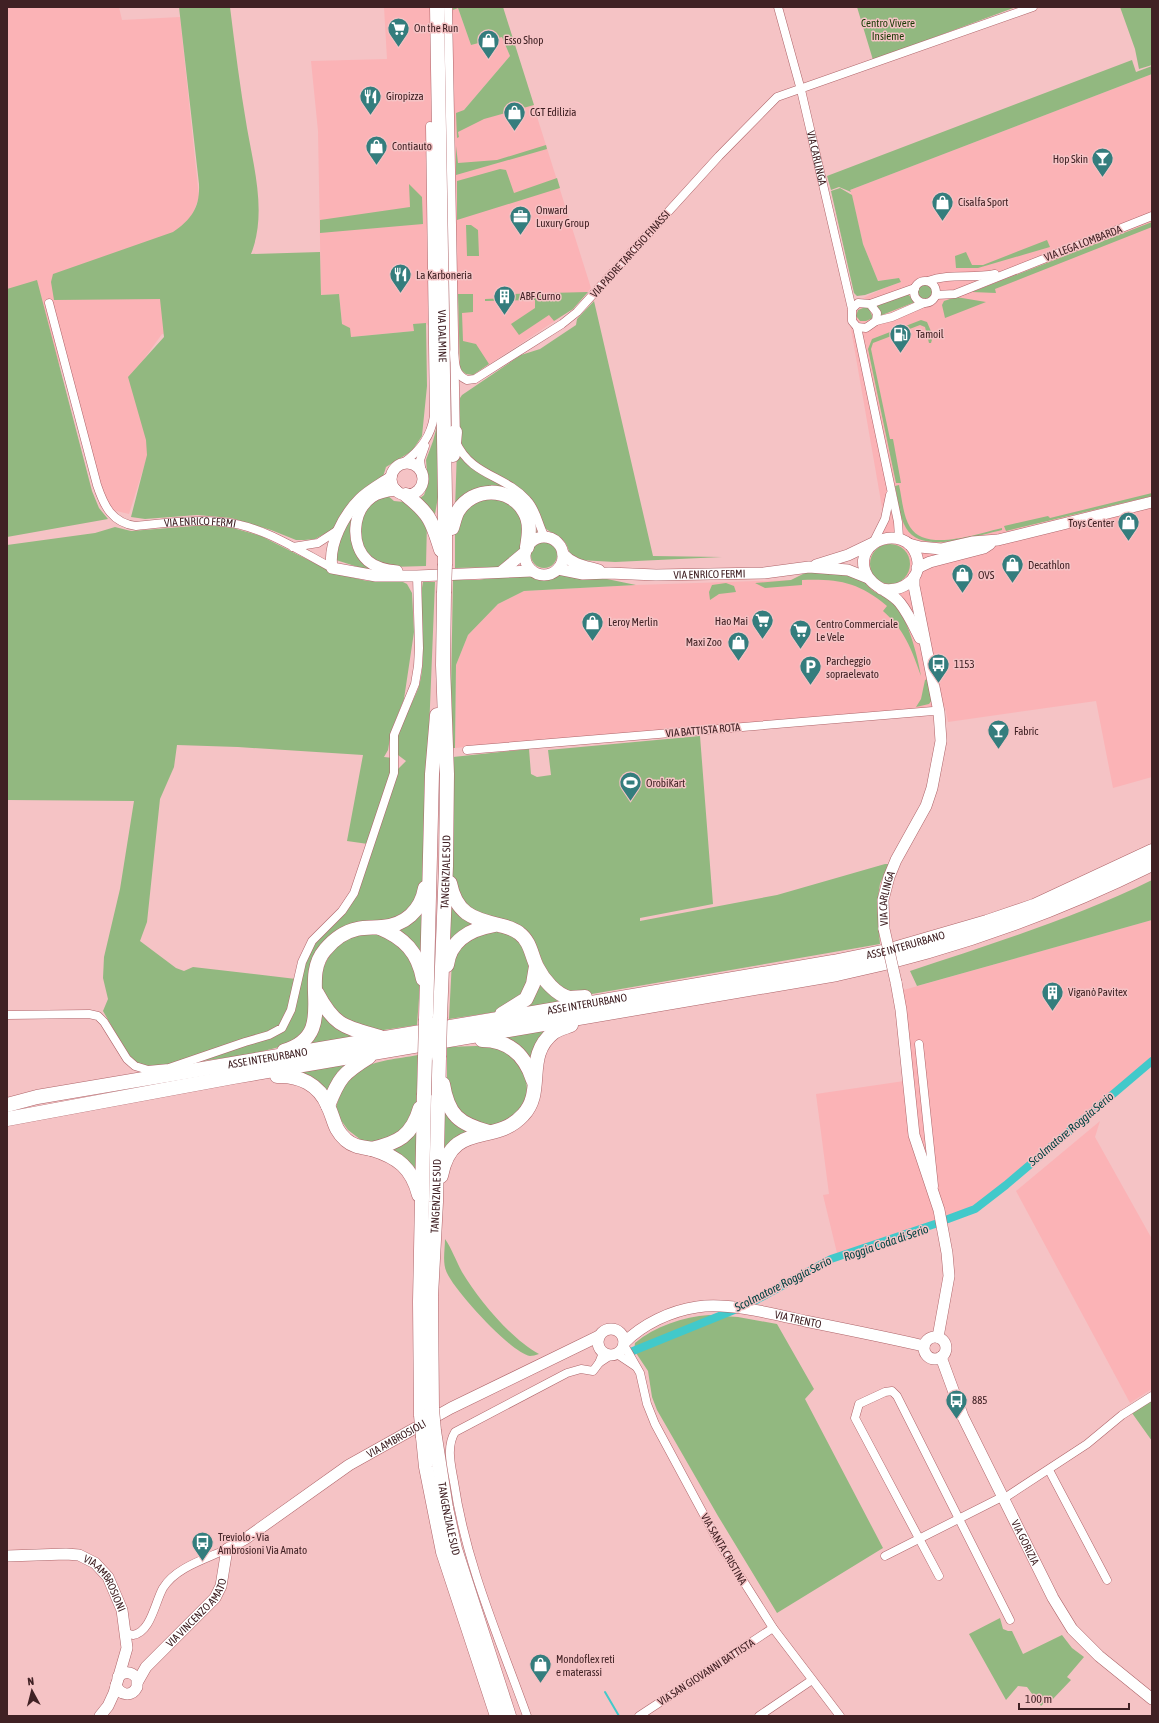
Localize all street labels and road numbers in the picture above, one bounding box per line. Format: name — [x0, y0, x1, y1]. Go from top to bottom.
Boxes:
street label: VIA CARLINGA — [805, 130, 829, 187]
street label: VIA PADRE TARCISIO FINASSI — [588, 208, 672, 300]
street label: VIA LEGA LOMBARDA — [1042, 222, 1124, 263]
street label: VIA DALMINE — [436, 310, 449, 363]
street label: VIA ENRICO FERMI — [163, 515, 237, 530]
street label: VIA ENRICO FERMI — [673, 567, 746, 581]
street label: VIA BATTISTA ROTA — [665, 721, 741, 739]
street label: TANGENZIALE SUD — [438, 835, 452, 909]
street label: VIA CARLINGA — [877, 869, 897, 926]
street label: ASSE INTERURBANO — [865, 929, 946, 961]
street label: ASSE INTERURBANO — [546, 991, 628, 1016]
street label: ASSE INTERURBANO — [227, 1045, 308, 1071]
street label: TANGENZIALE SUD — [428, 1159, 443, 1234]
street label: VIA TRENTO — [774, 1308, 823, 1330]
street label: VIA AMBROSIOLI — [365, 1417, 428, 1460]
street label: TANGENZIALE SUD — [436, 1481, 463, 1557]
street label: VIA SANTA CRISTINA — [699, 1511, 750, 1587]
street label: VIA GORIZIA — [1009, 1518, 1042, 1568]
street label: VIA AMBROSIONI — [82, 1552, 128, 1613]
street label: VIA VINCENZO AMATO — [164, 1577, 228, 1649]
street label: VIA SAN GIOVANNI BATTISTA — [655, 1636, 757, 1708]

